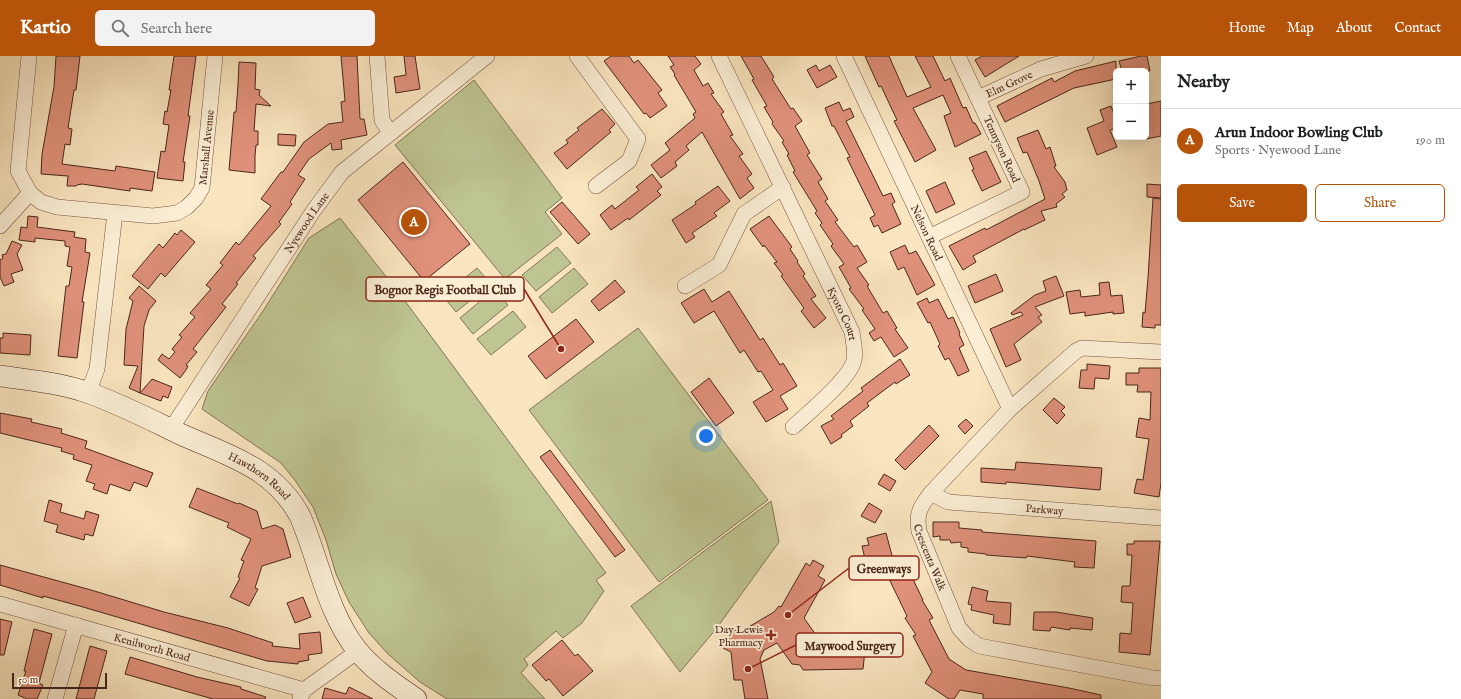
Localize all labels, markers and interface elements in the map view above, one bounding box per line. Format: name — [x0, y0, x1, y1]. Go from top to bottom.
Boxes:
search box — [95, 10, 375, 46]
text: Kartio — [20, 16, 71, 40]
icon: search — [109, 17, 131, 39]
text: Search here — [141, 19, 212, 38]
text: Home — [1229, 19, 1265, 37]
text: Map — [1287, 19, 1314, 37]
text: About — [1336, 19, 1372, 37]
text: Contact — [1394, 19, 1441, 37]
street label: Elm Grove — [984, 68, 1035, 102]
map controls — [1113, 68, 1149, 140]
button: + — [1113, 68, 1149, 104]
text: Nearby — [1177, 72, 1230, 93]
button: − — [1113, 104, 1149, 140]
street label: Marshall Avenue — [196, 109, 218, 186]
street label: Tennyson Road — [980, 114, 1023, 185]
text: Arun Indoor Bowling Club — [1215, 123, 1383, 142]
text: A — [1186, 132, 1194, 149]
text: 190 m — [1415, 132, 1445, 149]
text: Sports · Nyewood Lane — [1215, 142, 1341, 159]
button: Save — [1177, 184, 1307, 222]
button: Share — [1315, 184, 1445, 222]
street label: Nyewood Lane — [282, 190, 333, 256]
street label: Nelson Road — [907, 203, 945, 263]
pin: A — [401, 207, 427, 237]
callout: Bognor Regis Football Club — [366, 277, 524, 301]
text: Bognor Regis Football Club — [374, 283, 516, 299]
street label: Kyoto Court — [823, 285, 859, 342]
your location — [696, 426, 716, 446]
street label: Hawthorn Road — [226, 450, 293, 503]
street label: Parkway — [1025, 502, 1065, 519]
street label: Crescenta Walk — [910, 523, 949, 593]
callout: Greenways — [849, 556, 919, 580]
text: Greenways — [857, 562, 912, 578]
place label: Day Lewis Pharmacy — [715, 623, 764, 650]
marker: Day Lewis Pharmacy — [766, 630, 776, 640]
street label: Kenilworth Road — [112, 631, 192, 665]
callout: Maywood Surgery — [796, 633, 903, 657]
text: Maywood Surgery — [804, 639, 897, 655]
scale bar — [12, 671, 107, 690]
text: 50 m — [18, 673, 38, 687]

